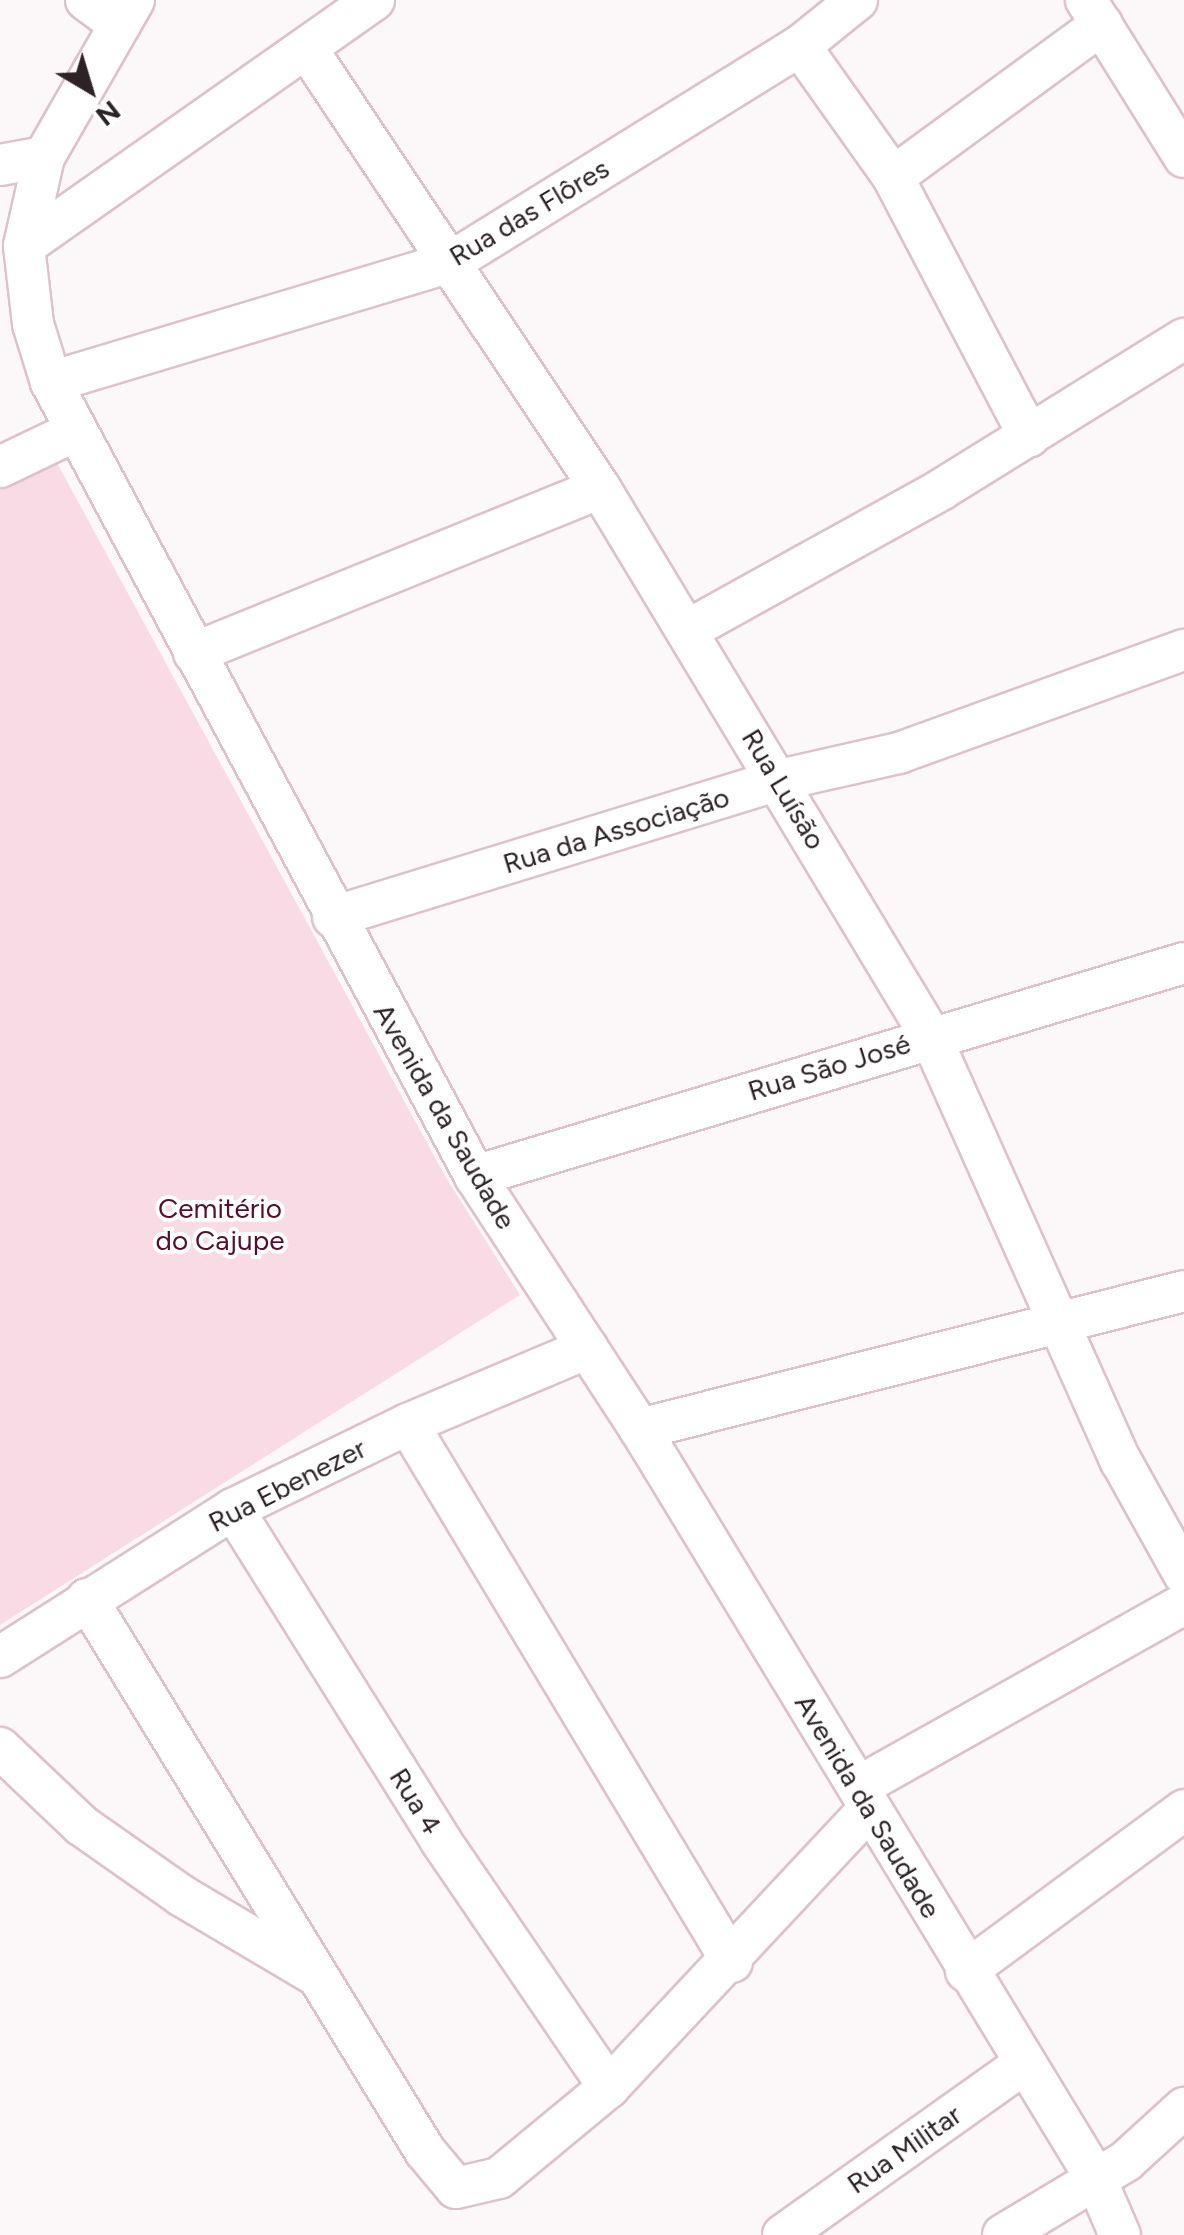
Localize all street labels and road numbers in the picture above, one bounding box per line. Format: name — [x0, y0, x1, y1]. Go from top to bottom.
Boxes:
street label: Rua das Flôres — [443, 151, 615, 273]
street label: Rua Luísão — [735, 723, 833, 855]
street label: Rua da Associação — [499, 780, 733, 880]
street label: Avenida da Saudade — [367, 997, 523, 1235]
street label: Rua São José — [744, 1026, 914, 1108]
street label: Rua Ebenezer — [203, 1431, 371, 1539]
street label: Avenida da Saudade — [788, 1688, 948, 1924]
street label: Rua 4 — [383, 1762, 449, 1840]
street label: Rua Militar — [841, 2098, 967, 2200]

